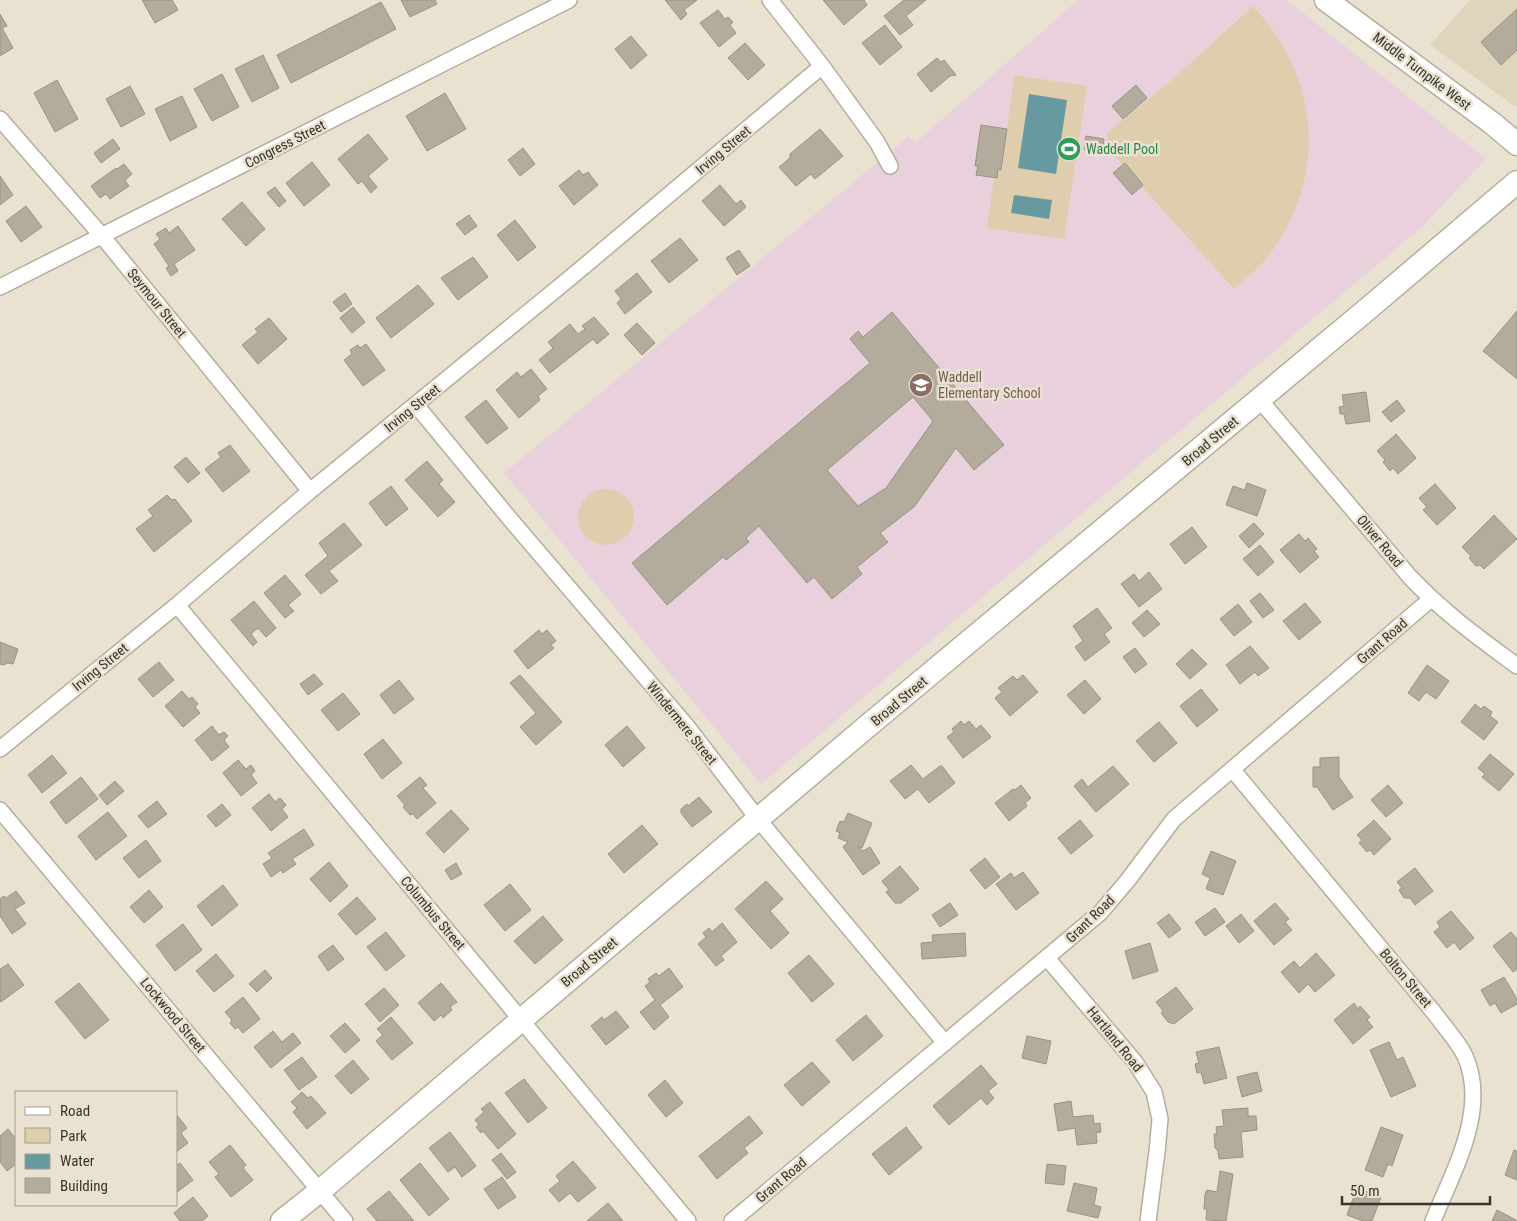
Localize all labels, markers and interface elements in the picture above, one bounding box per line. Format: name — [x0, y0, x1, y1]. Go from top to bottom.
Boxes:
street label: Middle Turnpike West — [1370, 29, 1474, 113]
street label: Congress Street — [242, 117, 328, 171]
street label: Irving Street — [692, 122, 754, 178]
sports icon: Waddell Pool — [1056, 136, 1082, 162]
place label: Waddell Pool — [1086, 141, 1158, 157]
street label: Seymour Street — [124, 265, 190, 341]
place label: Waddell Elementary School — [938, 369, 1041, 401]
school or university icon: Waddell Elementary School — [908, 372, 934, 398]
street label: Irving Street — [381, 381, 443, 435]
street label: Broad Street — [1179, 413, 1241, 469]
street label: Oliver Road — [1354, 512, 1406, 570]
street label: Grant Road — [1354, 615, 1410, 667]
street label: Irving Street — [69, 640, 131, 694]
street label: Broad Street — [868, 673, 930, 729]
street label: Windermere Street — [644, 678, 720, 768]
street label: Columbus Street — [397, 873, 469, 953]
street label: Grant Road — [1062, 892, 1118, 946]
street label: Broad Street — [558, 934, 620, 990]
street label: Bolton Street — [1377, 945, 1435, 1011]
street label: Lockwood Street — [137, 974, 209, 1056]
street label: Hartland Road — [1084, 1003, 1146, 1075]
legend — [15, 1091, 178, 1206]
text: Road — [60, 1102, 90, 1120]
text: Park — [60, 1127, 87, 1145]
text: Water — [60, 1152, 95, 1170]
street label: Grant Road — [752, 1154, 810, 1206]
scale bar — [1342, 1174, 1490, 1206]
text: Building — [60, 1177, 108, 1195]
text: 50 m — [1350, 1182, 1380, 1200]

